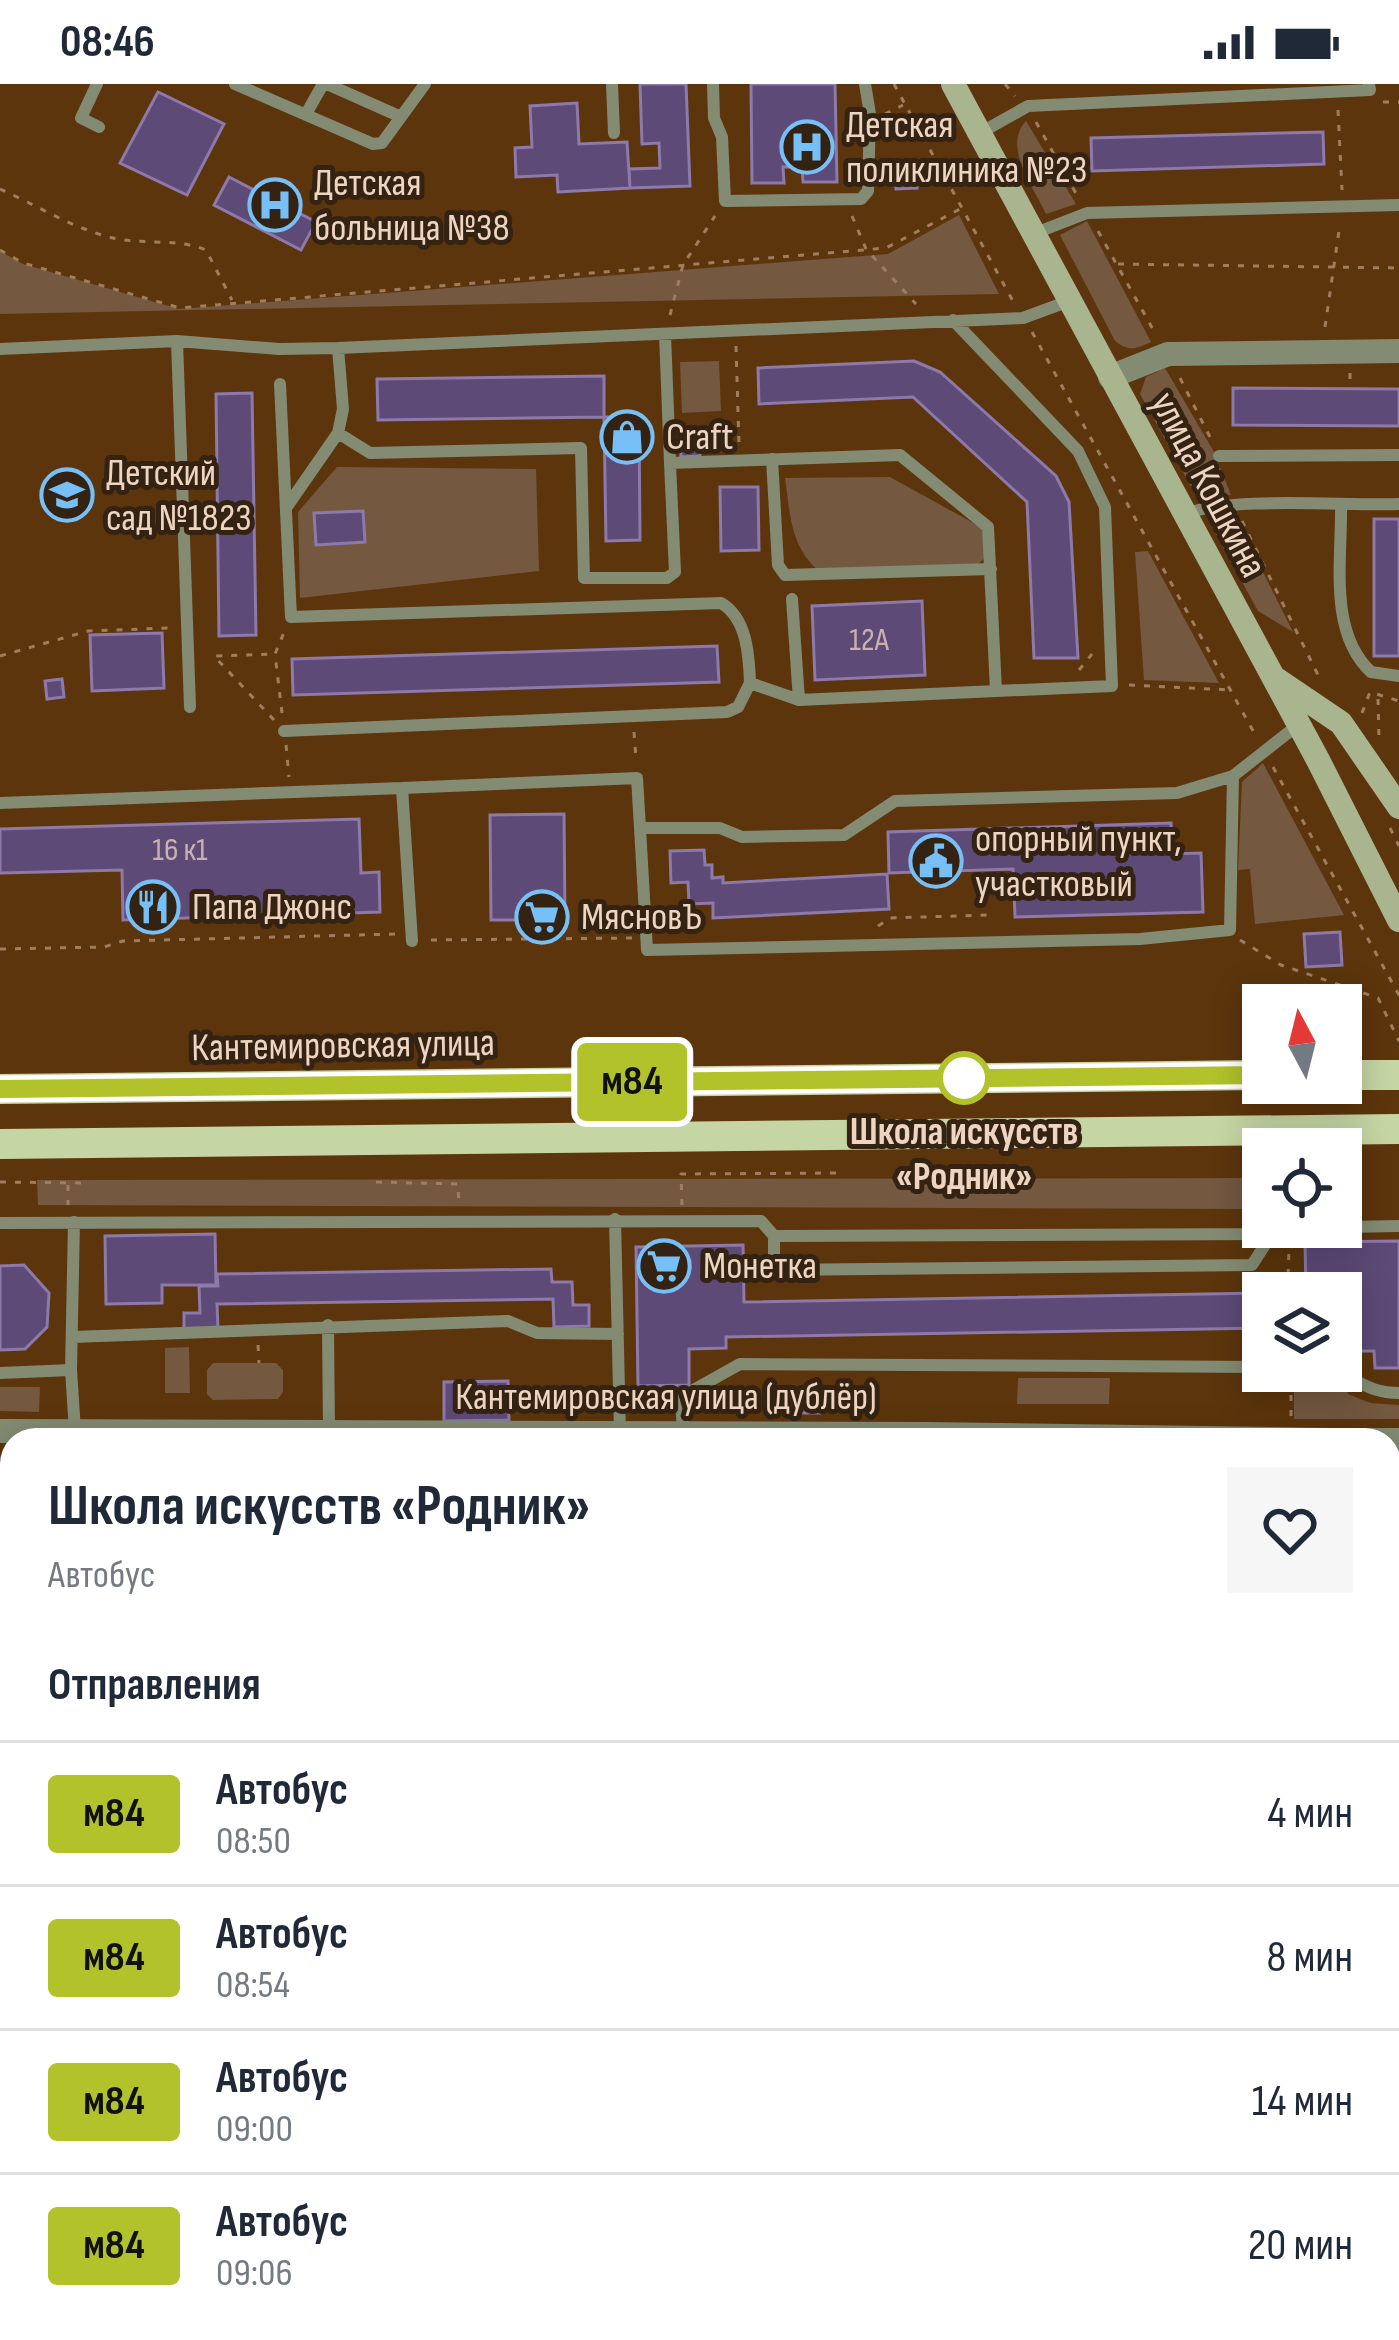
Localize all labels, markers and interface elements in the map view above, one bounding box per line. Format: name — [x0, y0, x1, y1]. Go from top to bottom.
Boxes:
text: 08:46 — [60, 15, 155, 70]
place label: Детская поликлиника №23 — [846, 102, 1087, 194]
hospital icon: Детская поликлиника №23 — [779, 119, 835, 175]
place label: Детская больница №38 — [314, 160, 510, 252]
hospital icon: Детская больница №38 — [247, 177, 303, 233]
street label: улица Кошкина — [1140, 384, 1276, 586]
shop icon: Craft — [599, 409, 655, 465]
place label: Craft — [666, 414, 733, 461]
place label: Детский сад №1823 — [106, 450, 252, 542]
school or university icon: Детский сад №1823 — [39, 467, 95, 523]
house number: 12А — [849, 620, 890, 660]
place label: опорный пункт, участковый — [975, 816, 1182, 908]
house number: 16 к1 — [152, 830, 208, 870]
public building icon: опорный пункт, участковый — [908, 833, 964, 889]
restaurant icon: Папа Джонс — [125, 879, 181, 935]
place label: Папа Джонс — [192, 884, 352, 931]
supermarket icon: МясновЪ — [514, 889, 570, 945]
place label: МясновЪ — [581, 894, 702, 941]
north arrow — [1242, 984, 1362, 1104]
map controls — [1242, 984, 1362, 1392]
street label: Кантемировская улица — [191, 1020, 495, 1072]
line badge: м84 — [563, 1043, 701, 1121]
marker: Школа искусств «Родник» — [939, 1053, 989, 1103]
text: м84 — [601, 1056, 663, 1107]
place label: Школа искусств «Родник» — [850, 1109, 1078, 1201]
button: locate — [1242, 1128, 1362, 1248]
supermarket icon: Монетка — [636, 1238, 692, 1294]
place label: Монетка — [703, 1243, 817, 1290]
button: layers — [1242, 1272, 1362, 1392]
street label: Кантемировская улица (дублёр) — [455, 1374, 877, 1421]
button: heart — [1227, 1467, 1353, 1593]
text: Школа искусств «Родник» — [48, 1473, 591, 1541]
text: Автобус — [48, 1552, 155, 1599]
text: Отправления — [48, 1658, 261, 1713]
text: Автобус — [216, 1763, 348, 1818]
text: 4 мин — [1267, 1786, 1353, 1841]
text: м84 — [83, 1788, 145, 1839]
text: 08:50 — [216, 1818, 291, 1865]
text: Автобус — [216, 1907, 348, 1962]
text: 8 мин — [1267, 1930, 1353, 1985]
text: м84 — [83, 1932, 145, 1983]
text: 08:54 — [216, 1962, 290, 2009]
text: Автобус — [216, 2051, 348, 2106]
text: 14 мин — [1252, 2074, 1353, 2129]
text: м84 — [83, 2076, 145, 2127]
text: 09:00 — [216, 2106, 293, 2153]
text: Автобус — [216, 2195, 348, 2250]
text: 20 мин — [1248, 2218, 1353, 2273]
text: м84 — [83, 2220, 145, 2271]
text: 09:06 — [216, 2250, 292, 2297]

